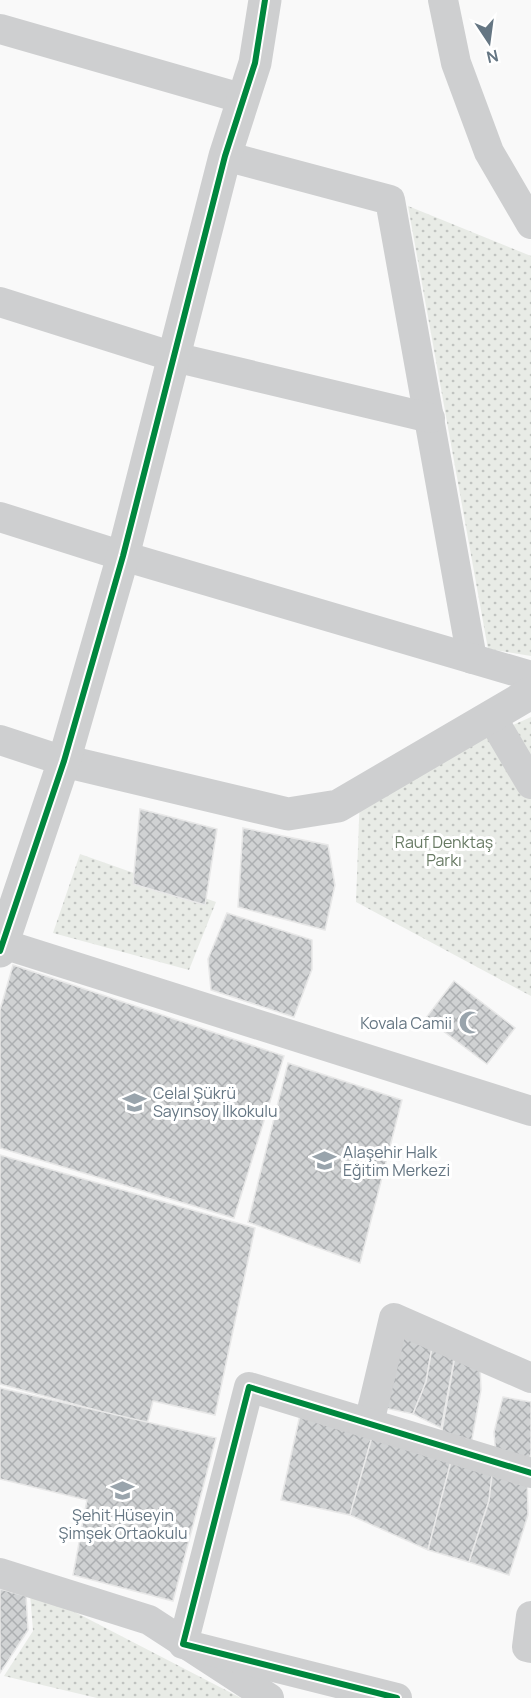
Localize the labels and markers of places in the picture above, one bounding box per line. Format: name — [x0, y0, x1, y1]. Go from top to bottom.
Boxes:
mosque icon: Kovala Camii — [457, 1010, 483, 1036]
place label: Kovala Camii — [360, 1012, 452, 1034]
place label: Celal Şükrü Sayınsoy İlkokulu — [153, 1082, 278, 1122]
school or university icon: Celal Şükrü Sayınsoy İlkokulu — [122, 1089, 148, 1115]
place label: Alaşehir Halk Eğitim Merkezi — [343, 1141, 450, 1181]
school or university icon: Alaşehir Halk Eğitim Merkezi — [312, 1148, 338, 1174]
school or university icon: Şehit Hüseyin Şimşek Ortaokulu — [110, 1477, 136, 1503]
place label: Şehit Hüseyin Şimşek Ortaokulu — [59, 1504, 187, 1544]

